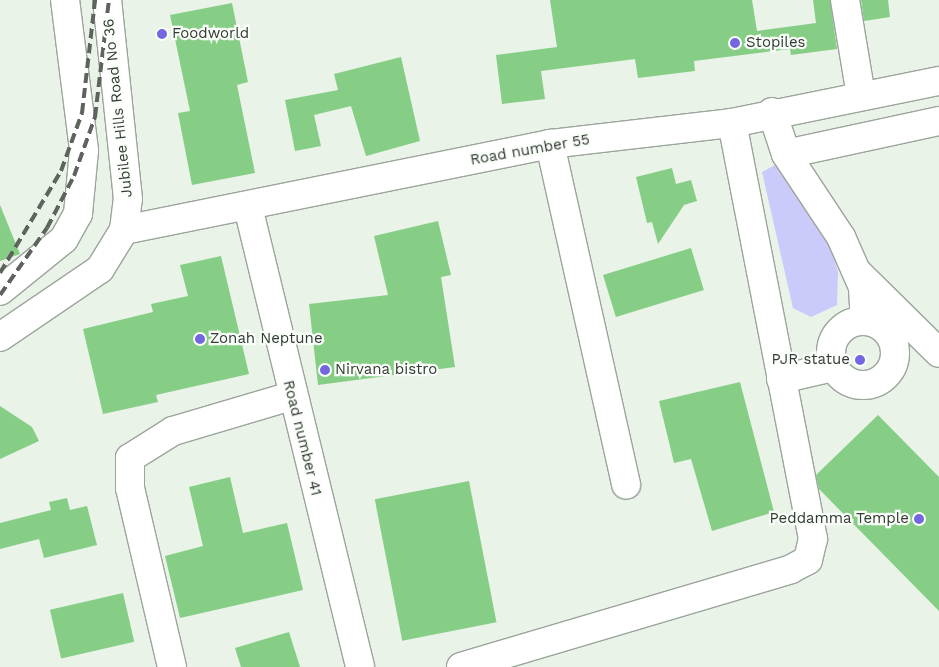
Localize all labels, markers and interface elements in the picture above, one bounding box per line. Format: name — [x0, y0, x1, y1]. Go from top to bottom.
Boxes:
street label: Jubilee Hills Road No 36 — [100, 18, 136, 198]
place label: Foodworld — [172, 25, 249, 43]
marker: Foodworld — [156, 28, 168, 40]
place label: Stopiles — [746, 34, 805, 52]
marker: Stopiles — [728, 36, 742, 50]
street label: Road number 55 — [469, 131, 591, 169]
place label: Zonah Neptune — [210, 330, 323, 348]
marker: Zonah Neptune — [194, 333, 206, 345]
place label: PJR statue — [772, 351, 850, 369]
marker: PJR statue — [854, 354, 866, 366]
place label: Nirvana bistro — [335, 361, 438, 379]
marker: Nirvana bistro — [319, 364, 331, 376]
street label: Road number 41 — [279, 378, 325, 498]
place label: Peddamma Temple — [769, 510, 909, 528]
marker: Peddamma Temple — [913, 513, 925, 525]

